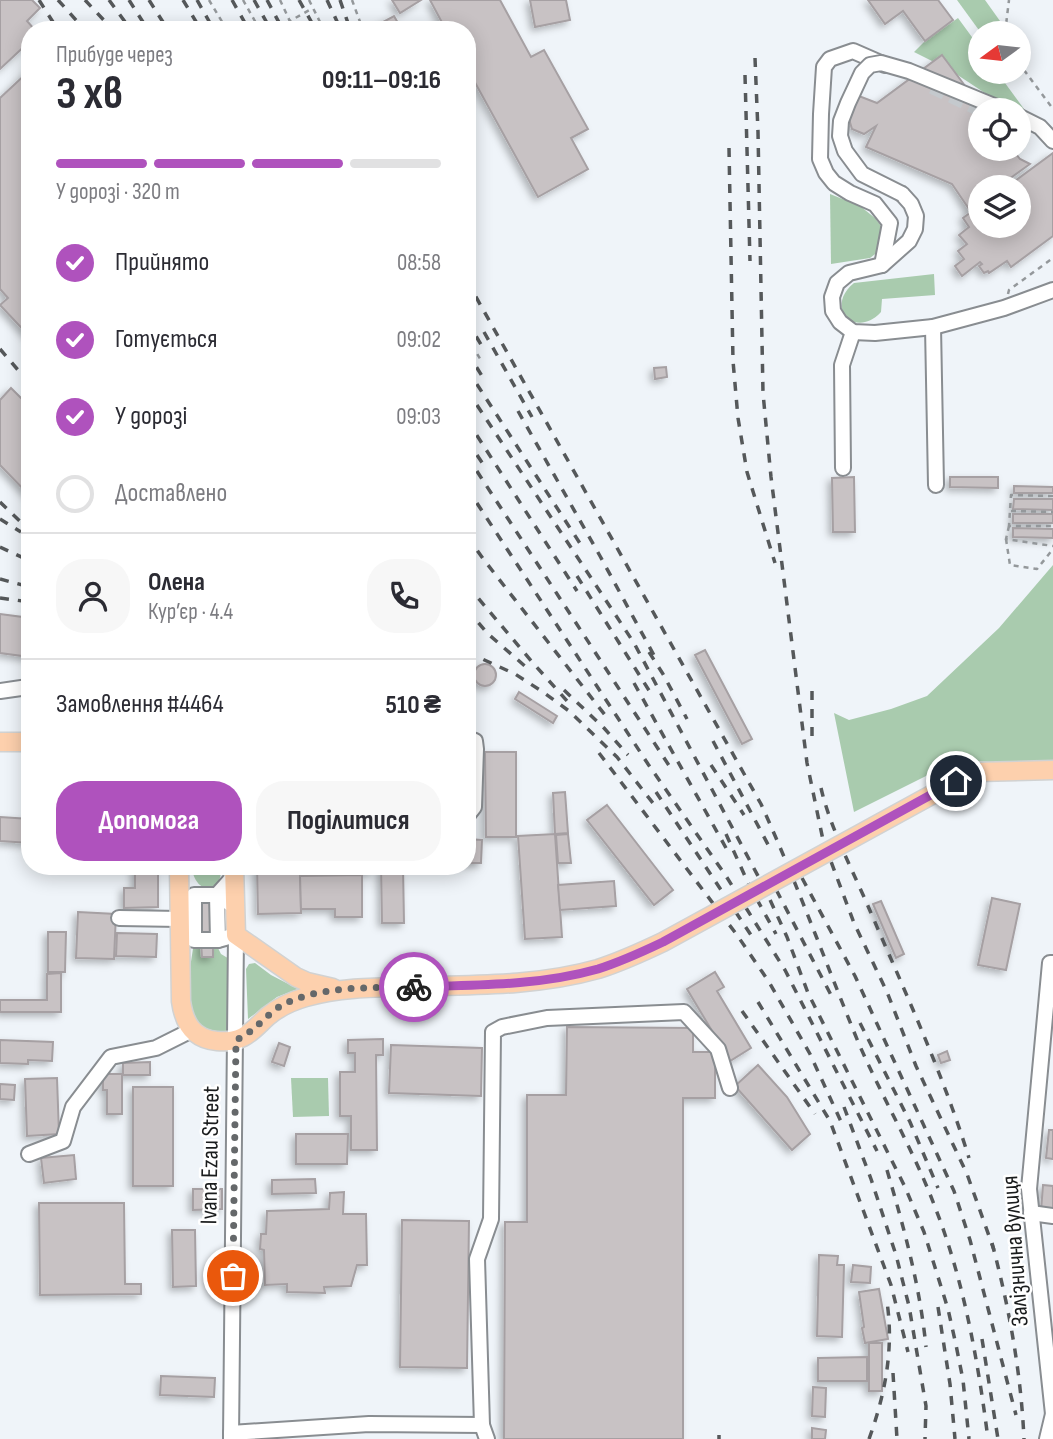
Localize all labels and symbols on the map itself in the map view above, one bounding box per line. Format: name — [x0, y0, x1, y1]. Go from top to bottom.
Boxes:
north arrow — [968, 21, 1031, 84]
pin — [926, 751, 986, 811]
courier — [379, 952, 449, 1022]
street label: Ivana Ezau Street — [194, 1085, 226, 1225]
street label: Залізнична вулиця — [995, 1175, 1035, 1327]
pin — [203, 1246, 263, 1306]

